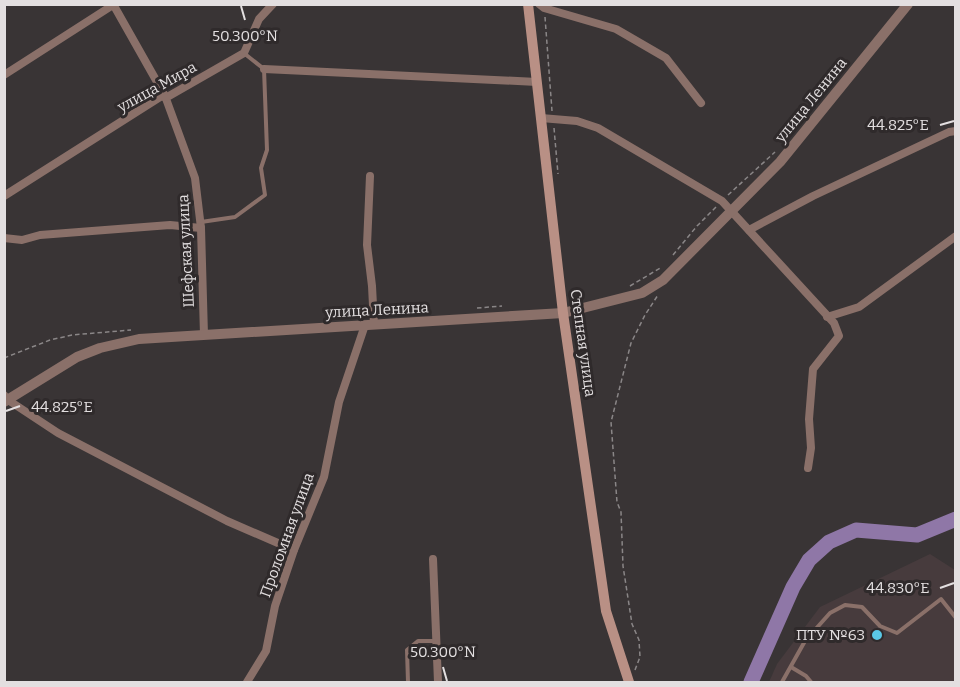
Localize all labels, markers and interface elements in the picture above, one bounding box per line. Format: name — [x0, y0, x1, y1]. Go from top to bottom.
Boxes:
text: 50.300°N — [212, 27, 278, 45]
street label: улица Ленина — [771, 54, 851, 147]
street label: улица Мира — [113, 58, 200, 117]
text: 44.825°E — [867, 116, 929, 134]
street label: Шефская улица — [174, 194, 198, 308]
street label: Степная улица — [567, 288, 599, 398]
street label: улица Ленина — [324, 298, 429, 322]
text: 44.825°E — [31, 398, 93, 416]
street label: Проломная улица — [256, 470, 318, 600]
text: 44.830°E — [866, 579, 930, 597]
place label: ПТУ №63 — [796, 626, 865, 644]
marker: ПТУ №63 — [870, 628, 884, 642]
text: 50.300°N — [410, 643, 476, 661]

